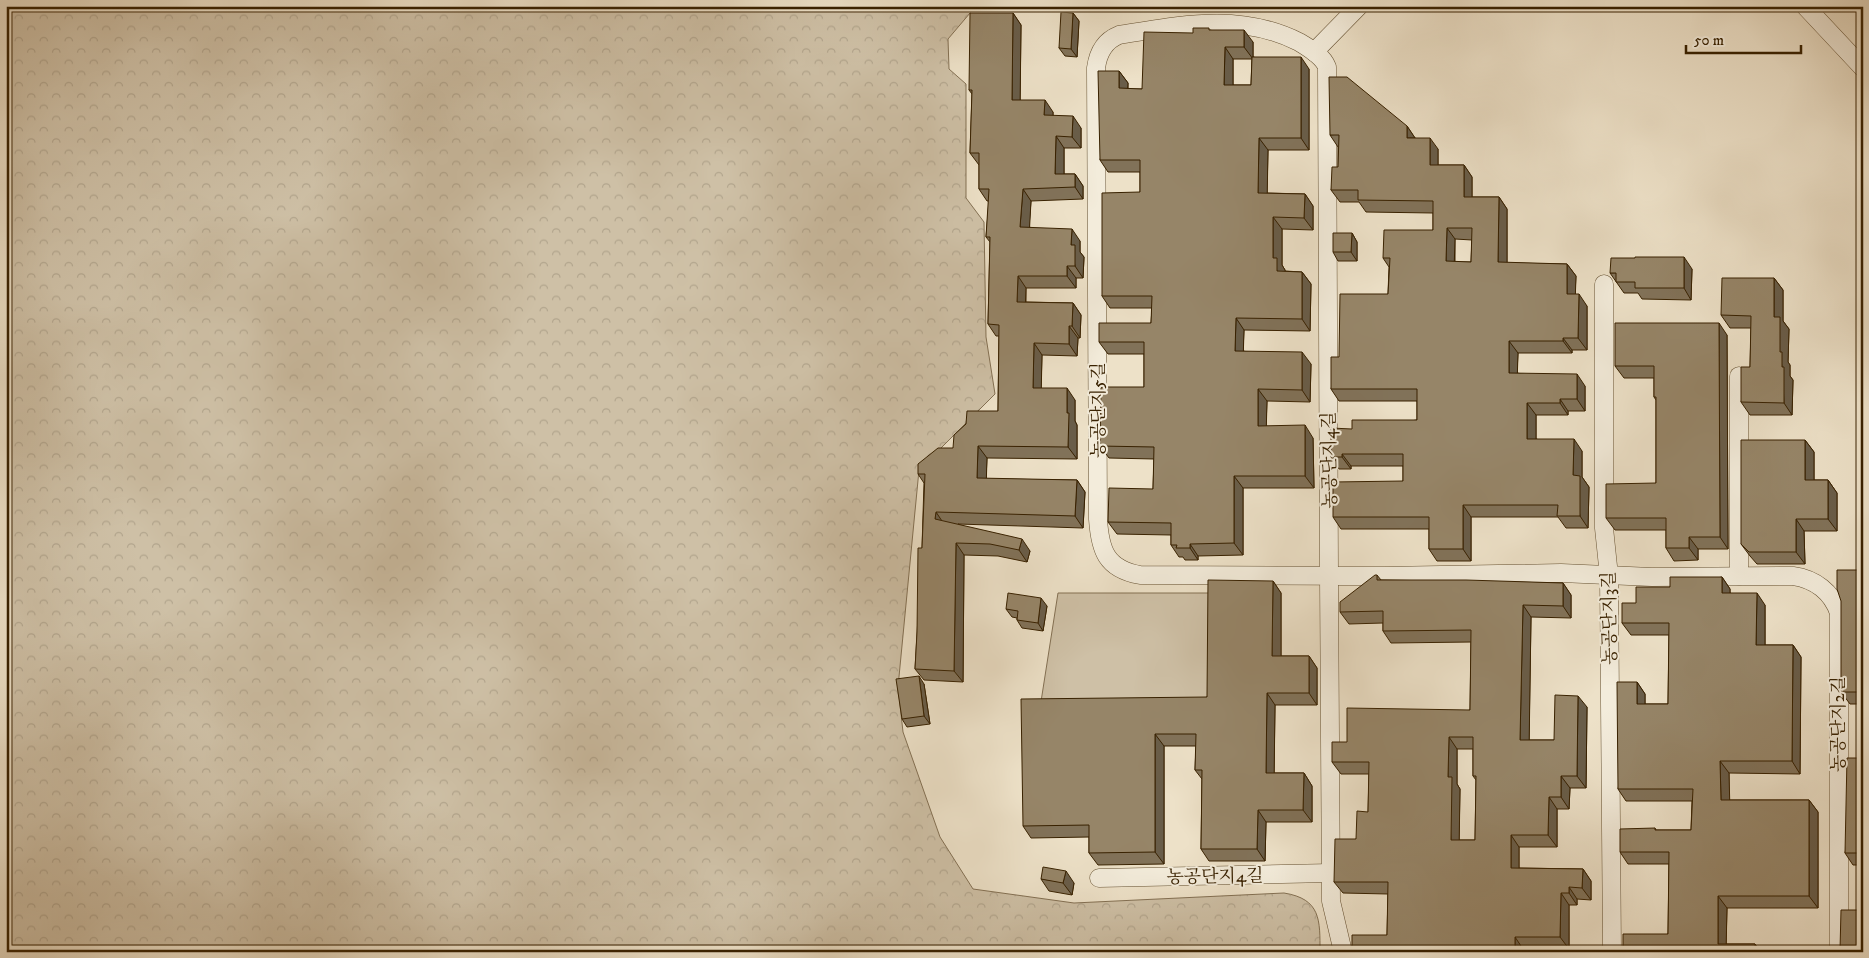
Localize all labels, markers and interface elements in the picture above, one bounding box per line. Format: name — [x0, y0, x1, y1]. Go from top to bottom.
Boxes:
scale bar — [1686, 22, 1802, 54]
text: 50 m — [1694, 31, 1724, 50]
street label: 농공단지5길 — [1088, 362, 1110, 458]
street label: 농공단지4길 — [1318, 411, 1342, 509]
street label: 농공단지3길 — [1598, 571, 1622, 665]
street label: 농공단지2길 — [1828, 676, 1850, 772]
street label: 농공단지4길 — [1166, 865, 1264, 889]

